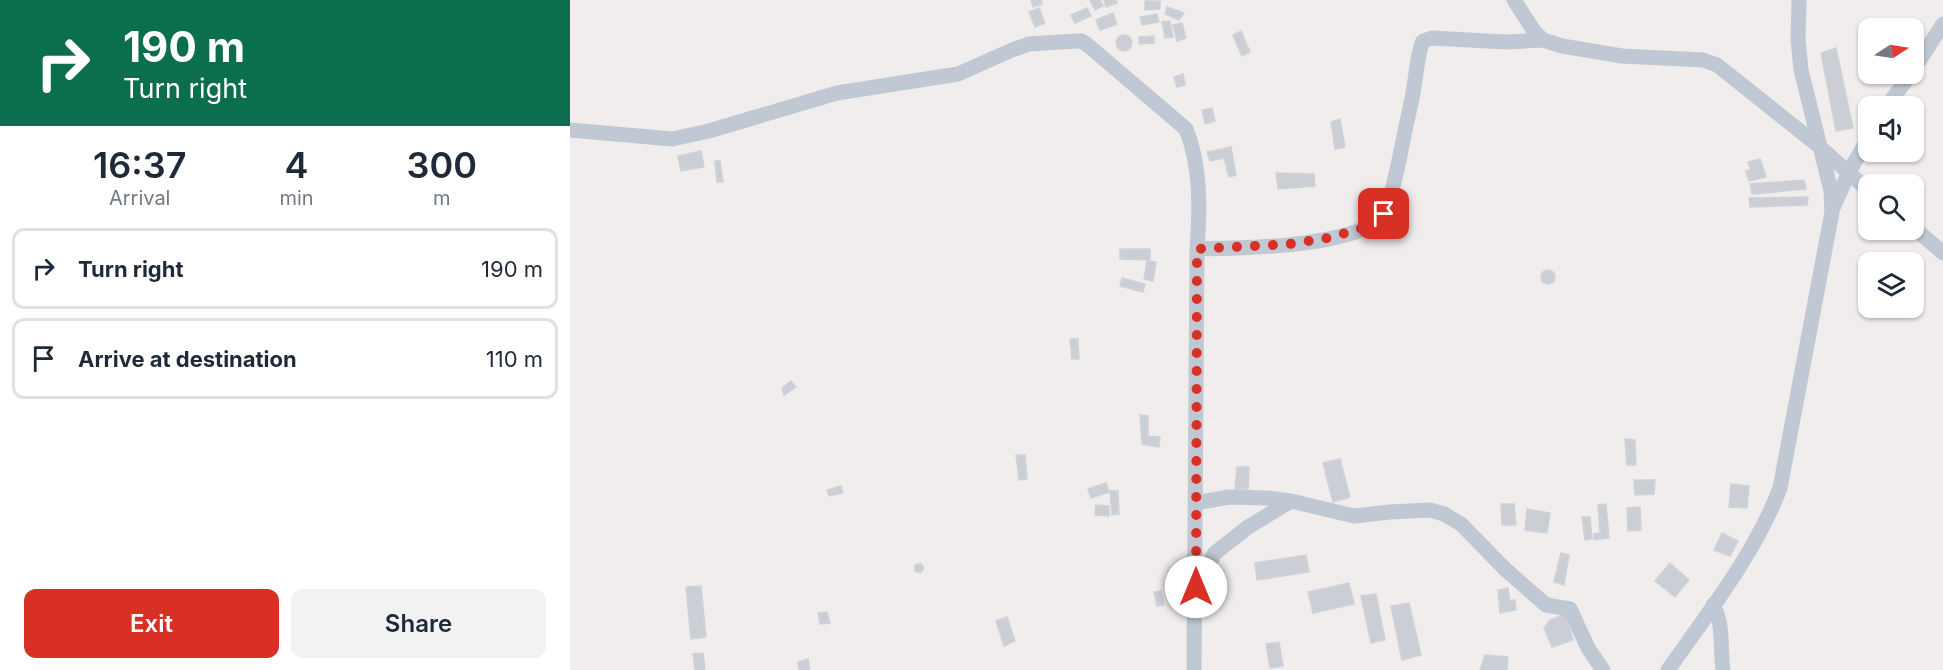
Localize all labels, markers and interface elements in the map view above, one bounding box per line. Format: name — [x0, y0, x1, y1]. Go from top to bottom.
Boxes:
north arrow — [1858, 18, 1924, 84]
map controls — [1858, 18, 1924, 318]
text: 190 m — [123, 21, 245, 72]
icon: right — [24, 24, 102, 102]
text: Turn right — [123, 72, 247, 105]
button: sound — [1858, 96, 1924, 162]
text: 16:37 — [93, 143, 186, 187]
text: 4 — [284, 143, 308, 187]
text: 300 — [407, 143, 477, 187]
button: search — [1858, 174, 1924, 240]
text: Arrival — [109, 186, 170, 210]
text: min — [279, 186, 314, 210]
text: m — [433, 186, 451, 210]
pin — [1358, 188, 1409, 239]
icon: arrive — [1367, 197, 1400, 230]
icon: right — [27, 252, 60, 285]
button: layers — [1858, 252, 1924, 318]
text: Turn right — [78, 256, 184, 282]
text: 190 m — [481, 256, 543, 282]
icon: arrive — [27, 342, 60, 375]
text: Arrive at destination — [78, 346, 297, 372]
text: 110 m — [486, 346, 543, 372]
position arrow — [1164, 555, 1228, 619]
button: Exit — [24, 589, 279, 658]
button: Share — [291, 589, 546, 658]

